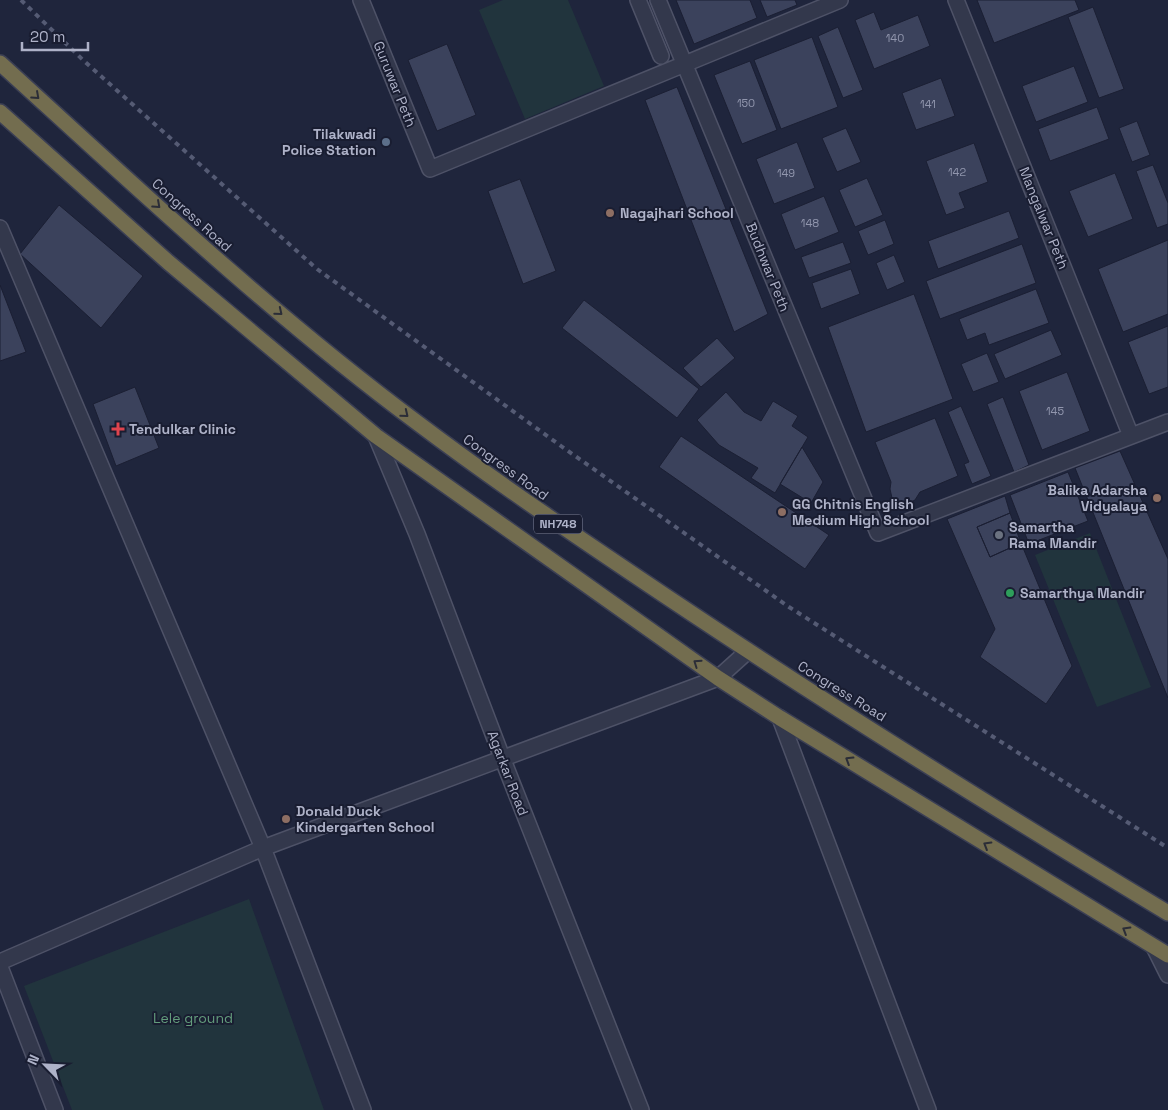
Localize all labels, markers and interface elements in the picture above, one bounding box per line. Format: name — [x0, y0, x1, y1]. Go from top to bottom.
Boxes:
scale bar — [22, 20, 89, 52]
text: 20 m — [30, 27, 65, 46]
house number: 140 — [886, 31, 904, 45]
street label: Guruwar Peth — [370, 38, 420, 130]
one-way arrow — [31, 90, 40, 99]
house number: 150 — [737, 96, 755, 110]
house number: 141 — [920, 97, 936, 111]
place label: Tilakwadi Police Station — [282, 125, 376, 159]
marker: Tilakwadi Police Station — [380, 136, 392, 148]
street label: Mangalwar Peth — [1015, 164, 1073, 272]
house number: 142 — [948, 165, 966, 179]
house number: 149 — [777, 166, 795, 180]
street label: Congress Road — [148, 174, 236, 256]
one-way arrow — [151, 199, 160, 208]
place label: Nagajhari School — [620, 204, 734, 222]
marker: Nagajhari School — [604, 207, 616, 219]
house number: 148 — [801, 216, 819, 230]
street label: Budhwar Peth — [742, 220, 794, 314]
one-way arrow — [273, 307, 282, 315]
house number: 145 — [1046, 404, 1064, 418]
one-way arrow — [400, 408, 409, 417]
place label: Tendulkar Clinic — [129, 420, 236, 438]
marker: Tendulkar Clinic — [111, 422, 125, 436]
street label: Congress Road — [460, 430, 552, 504]
place label: Balika Adarsha Vidyalaya — [1048, 481, 1147, 515]
marker: Balika Adarsha Vidyalaya — [1151, 492, 1163, 504]
place label: GG Chitnis English Medium High School — [792, 495, 929, 529]
marker: GG Chitnis English Medium High School — [776, 506, 788, 518]
road number: NH748 — [534, 514, 582, 534]
place label: Samartha Rama Mandir — [1009, 518, 1097, 552]
marker: Samartha Rama Mandir — [993, 529, 1005, 541]
place label: Samarthya Mandir — [1020, 584, 1145, 602]
marker: Samarthya Mandir — [1004, 587, 1016, 599]
street label: Congress Road — [794, 657, 890, 725]
one-way arrow — [694, 660, 703, 669]
street label: Agarkar Road — [484, 728, 532, 818]
one-way arrow — [845, 757, 855, 766]
place label: Donald Duck Kindergarten School — [296, 802, 435, 836]
marker: Donald Duck Kindergarten School — [280, 813, 292, 825]
one-way arrow — [984, 842, 993, 851]
one-way arrow — [1123, 926, 1132, 936]
park label: Lele ground — [153, 1009, 233, 1027]
north arrow — [20, 1040, 70, 1090]
text: N — [23, 1052, 43, 1068]

